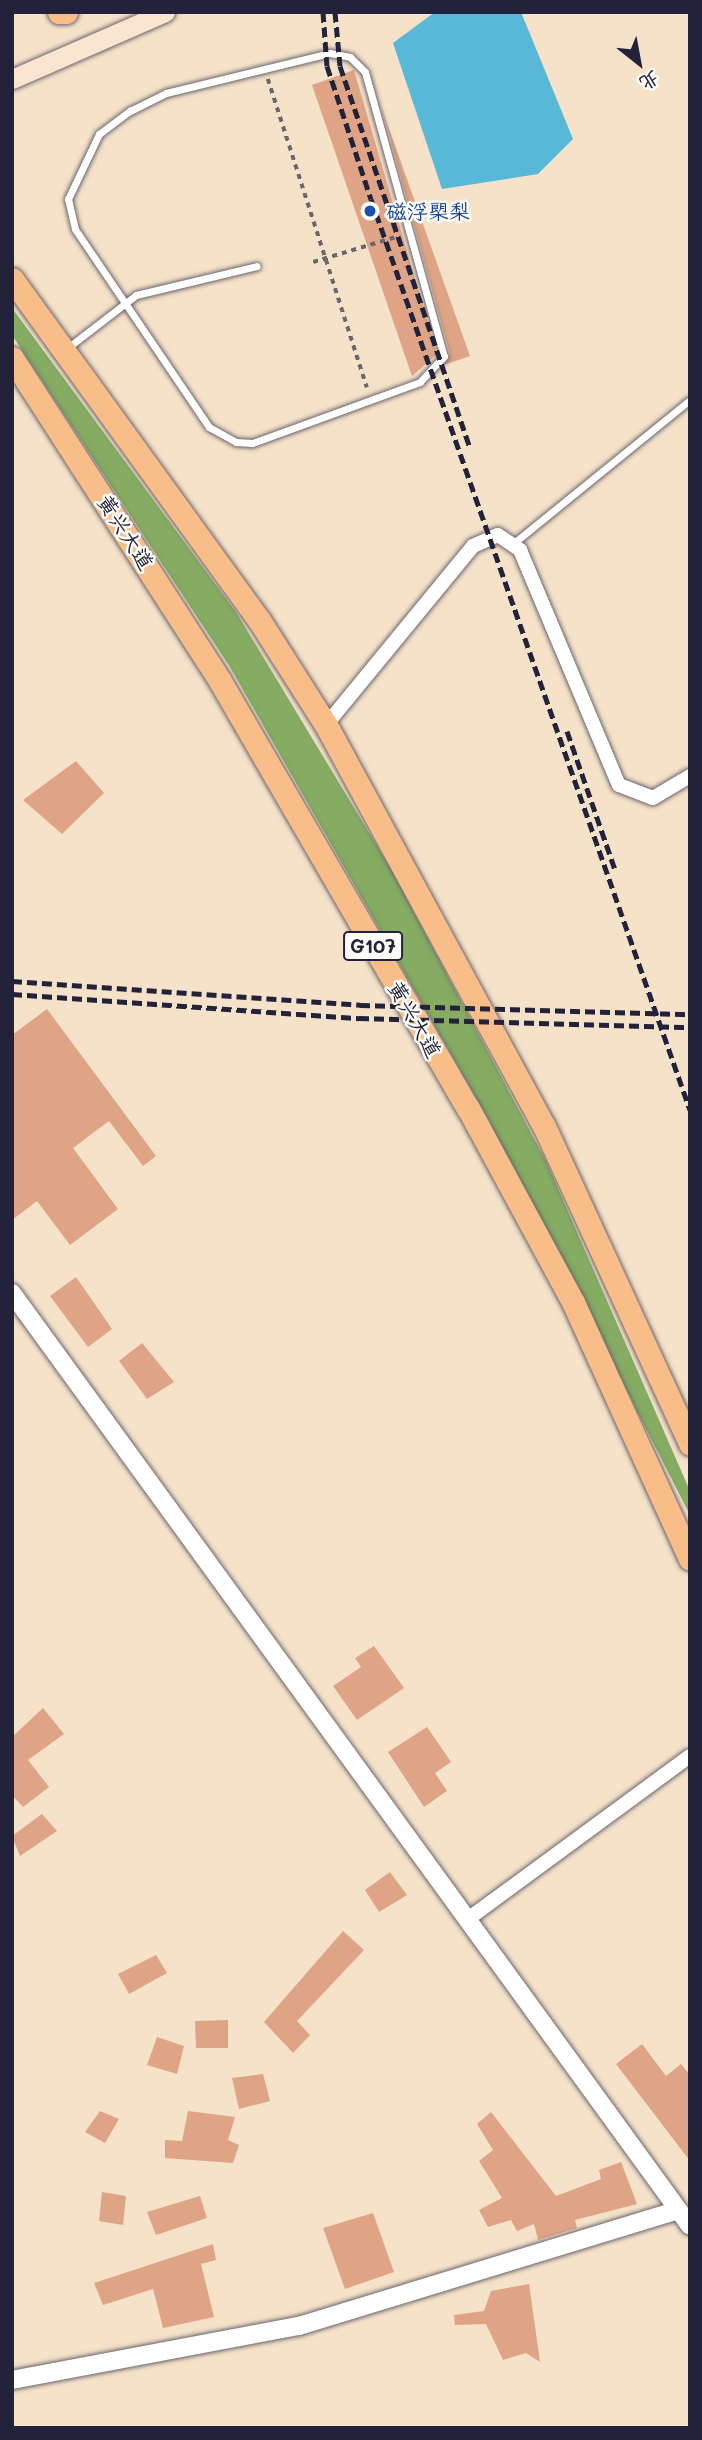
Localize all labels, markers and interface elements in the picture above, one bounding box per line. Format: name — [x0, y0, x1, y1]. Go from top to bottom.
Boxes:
north arrow — [604, 28, 674, 98]
text: 北 — [635, 66, 665, 97]
place label: 磁浮㮾梨 — [386, 198, 470, 224]
marker: 磁浮㮾梨 — [360, 201, 380, 221]
street label: 黄兴大道 — [93, 490, 159, 574]
road number: G107 — [342, 930, 404, 962]
street label: 黄兴大道 — [383, 976, 447, 1062]

